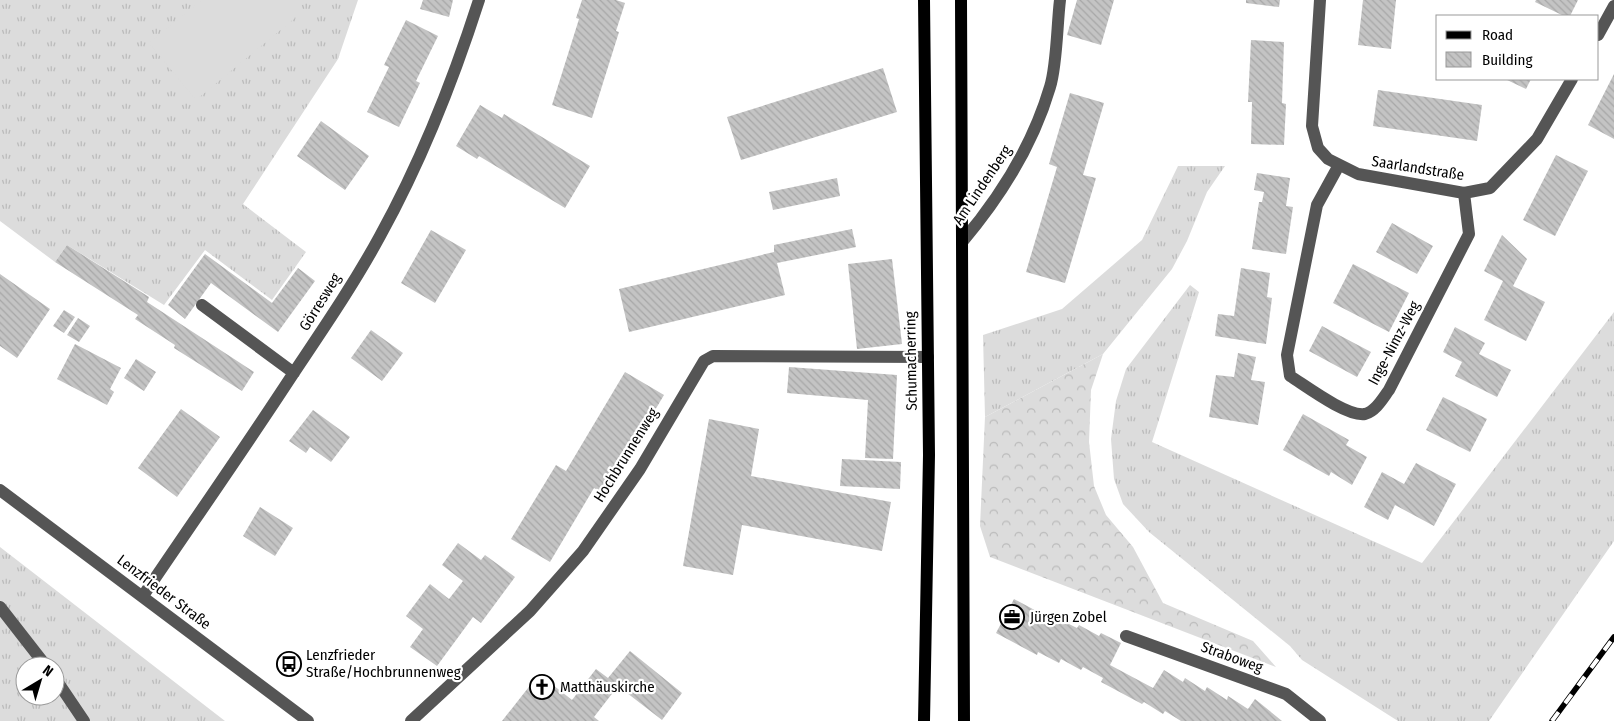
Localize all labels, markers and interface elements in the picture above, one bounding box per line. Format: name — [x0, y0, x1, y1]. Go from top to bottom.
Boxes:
legend — [1436, 15, 1599, 80]
text: Road — [1482, 26, 1513, 44]
text: Building — [1482, 51, 1533, 69]
street label: Am Lindenberg — [949, 142, 1015, 228]
street label: Saarlandstraße — [1370, 152, 1466, 184]
street label: Görresweg — [295, 270, 345, 334]
street label: Inge-Nimz-Weg — [1364, 298, 1424, 388]
street label: Schumacherring — [901, 311, 921, 411]
street label: Hochbrunnenweg — [590, 405, 662, 505]
street label: Lenzfrieder Straße — [114, 551, 214, 633]
office icon: Jürgen Zobel — [999, 604, 1025, 630]
place label: Jürgen Zobel — [1030, 608, 1107, 626]
street label: Straboweg — [1199, 637, 1265, 677]
place label: Lenzfrieder Straße/Hochbrunnenweg — [306, 646, 461, 681]
bus stop icon: Lenzfrieder Straße/Hochbrunnenweg — [276, 651, 302, 677]
north arrow — [15, 656, 65, 706]
text: N — [39, 662, 56, 680]
church icon: Matthäuskirche — [529, 674, 555, 700]
place label: Matthäuskirche — [560, 678, 655, 696]

